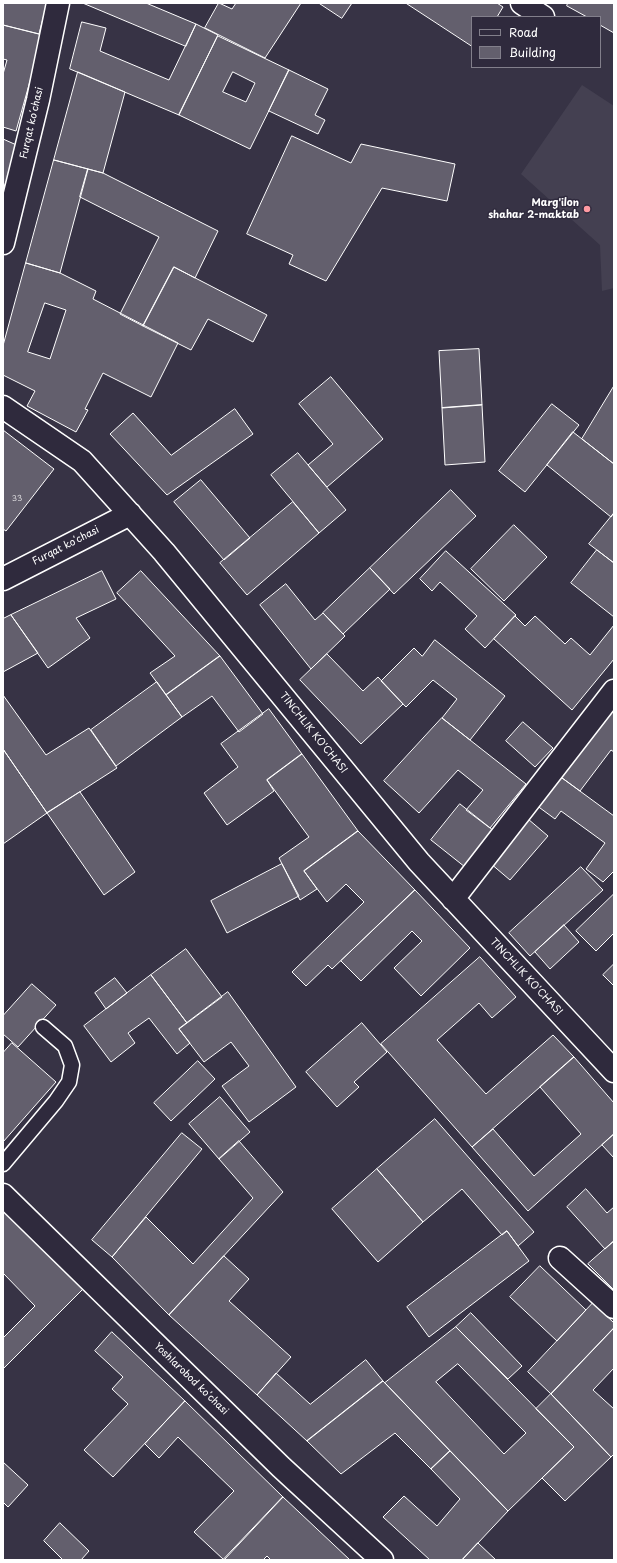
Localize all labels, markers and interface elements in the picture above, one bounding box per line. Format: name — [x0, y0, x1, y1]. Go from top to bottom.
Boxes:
legend — [471, 16, 601, 68]
text: Road — [509, 23, 538, 41]
text: Building — [509, 43, 556, 61]
street label: Furqat koʻchasi — [18, 86, 46, 160]
place label: Marg'ilon shahar 2-maktab — [488, 197, 579, 220]
marker: Marg'ilon shahar 2-maktab — [582, 204, 592, 214]
house number: 33 — [12, 494, 22, 504]
street label: Furqat koʻchasi — [31, 524, 101, 568]
street label: TINCHLIK KO'CHASI — [277, 690, 349, 776]
street label: TINCHLIK KO'CHASI — [487, 936, 565, 1018]
street label: Yoshlarobod koʻchasi — [151, 1340, 231, 1418]

